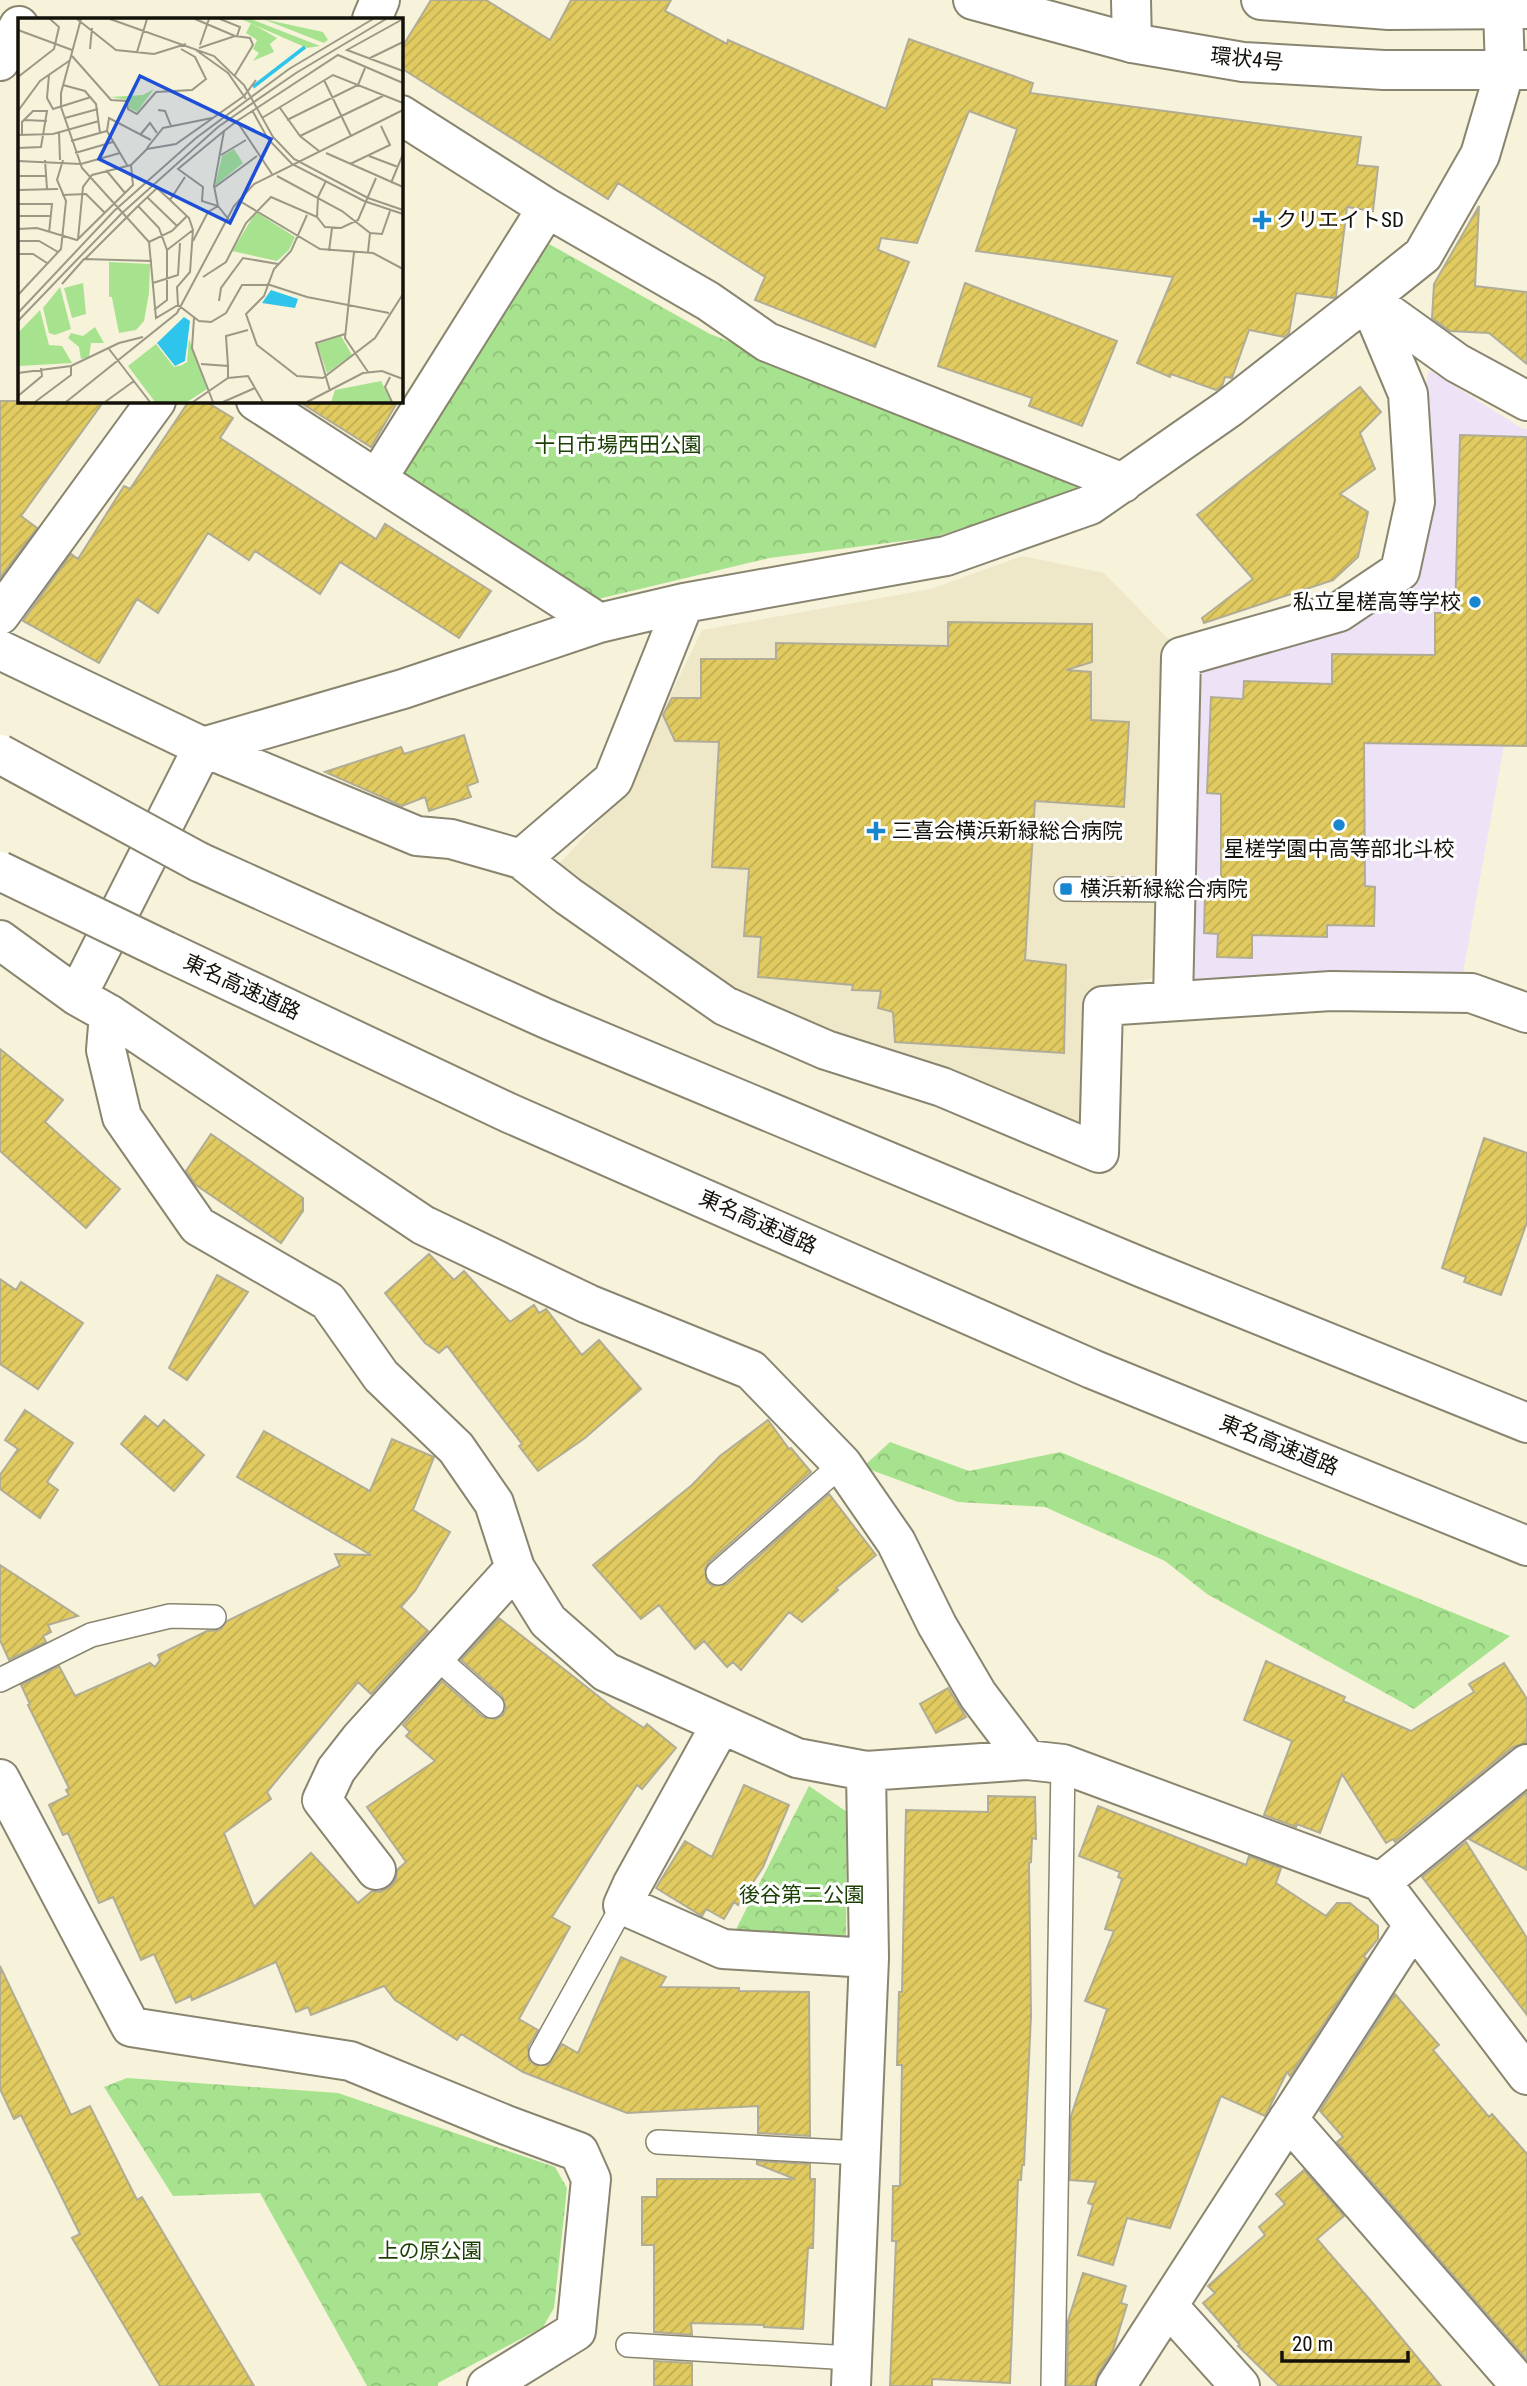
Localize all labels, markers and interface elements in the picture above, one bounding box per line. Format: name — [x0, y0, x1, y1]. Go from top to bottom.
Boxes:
inset map — [18, 18, 402, 402]
street label: 環状4号 — [1209, 43, 1285, 75]
place label: クリエイトSD — [1276, 208, 1404, 232]
marker: クリエイトSD — [1254, 212, 1270, 228]
park label: 十日市場西田公園 — [534, 433, 702, 457]
place label: 私立星槎高等学校 — [1293, 590, 1461, 614]
marker: 私立星槎高等学校 — [1467, 594, 1483, 610]
marker: 星槎学園中高等部北斗校 — [1331, 817, 1347, 833]
place label: 三喜会横浜新緑総合病院 — [892, 819, 1123, 843]
marker: 三喜会横浜新緑総合病院 — [866, 821, 886, 841]
place label: 星槎学園中高等部北斗校 — [1224, 837, 1455, 861]
place label: 横浜新緑総合病院 — [1080, 877, 1248, 901]
marker: 横浜新緑総合病院 — [1058, 881, 1074, 897]
street label: 東名高速道路 — [180, 949, 304, 1025]
street label: 東名高速道路 — [696, 1185, 820, 1259]
street label: 東名高速道路 — [1216, 1410, 1342, 1480]
park label: 後谷第二公園 — [739, 1883, 865, 1907]
park label: 上の原公園 — [378, 2239, 483, 2263]
scale bar — [1282, 2320, 1408, 2364]
text: 20 m — [1292, 2332, 1333, 2356]

